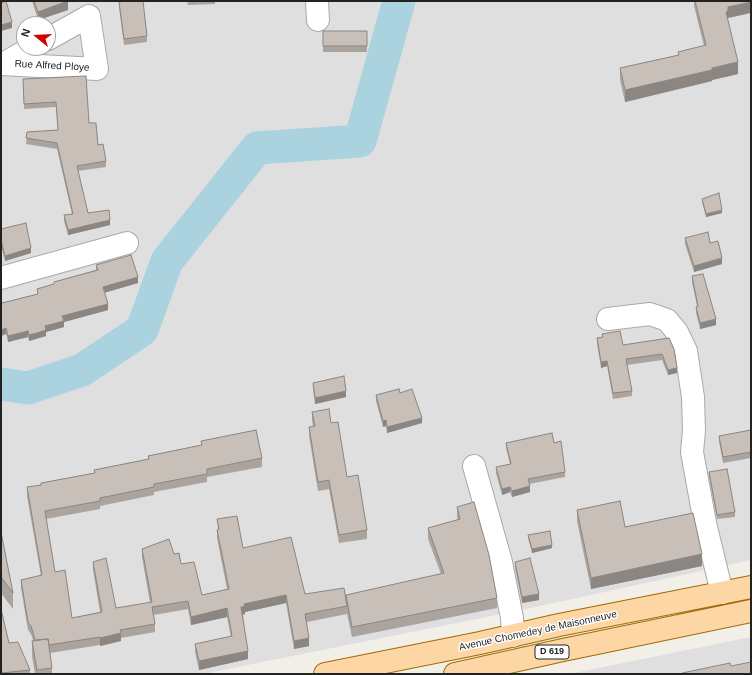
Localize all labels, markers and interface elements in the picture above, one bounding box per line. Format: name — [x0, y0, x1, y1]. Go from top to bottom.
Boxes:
north arrow — [16, 16, 56, 56]
text: N — [19, 27, 32, 38]
street label: Rue Alfred Ploye — [14, 58, 90, 74]
street label: Avenue Chomedey de Maisonneuve — [458, 608, 618, 654]
road number: D 619 — [535, 645, 569, 659]

